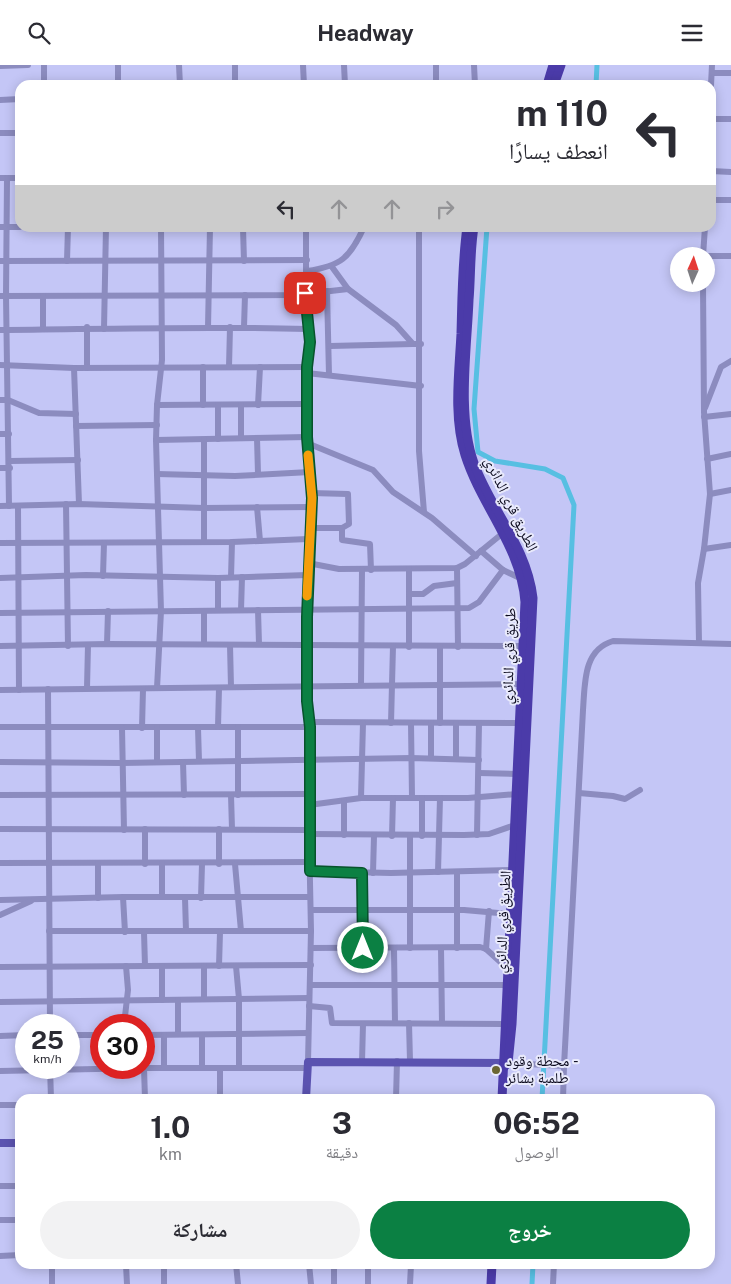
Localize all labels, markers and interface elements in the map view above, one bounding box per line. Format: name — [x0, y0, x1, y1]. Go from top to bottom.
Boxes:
icon: search — [25, 19, 53, 47]
icon: menu — [678, 19, 706, 47]
text: Headway — [317, 20, 414, 46]
text: 110 m — [516, 93, 608, 134]
icon: left — [626, 100, 691, 165]
text: انعطف يسارًا — [509, 138, 608, 164]
icon: left — [272, 195, 300, 223]
icon: ahead — [325, 195, 353, 223]
icon: ahead — [378, 195, 406, 223]
icon: right — [431, 195, 459, 223]
north arrow — [670, 247, 715, 293]
map controls — [670, 247, 715, 292]
pin — [284, 272, 326, 314]
icon: arrive — [291, 279, 319, 307]
street label: الطريق قري الدائري — [478, 454, 542, 555]
street label: طريق قري الدائري — [498, 607, 522, 705]
street label: الطريق قري الدائري — [491, 870, 517, 974]
position arrow — [336, 921, 388, 973]
speed limit sign: 30 — [90, 1014, 155, 1079]
text: 25 — [31, 1025, 64, 1055]
text: km/h — [33, 1052, 62, 1066]
place label: محطة وقود - طلمبة بشائر — [505, 1052, 578, 1087]
marker: محطة وقود - طلمبة بشائر — [490, 1064, 502, 1076]
text: 3 — [332, 1105, 352, 1141]
text: 06:52 — [493, 1105, 580, 1141]
text: 1.0 — [150, 1109, 190, 1145]
text: دقيقة — [326, 1143, 358, 1162]
text: الوصول — [514, 1143, 559, 1162]
text: km — [159, 1145, 182, 1164]
button: مشاركة — [40, 1201, 360, 1259]
button: خروج — [370, 1201, 690, 1259]

